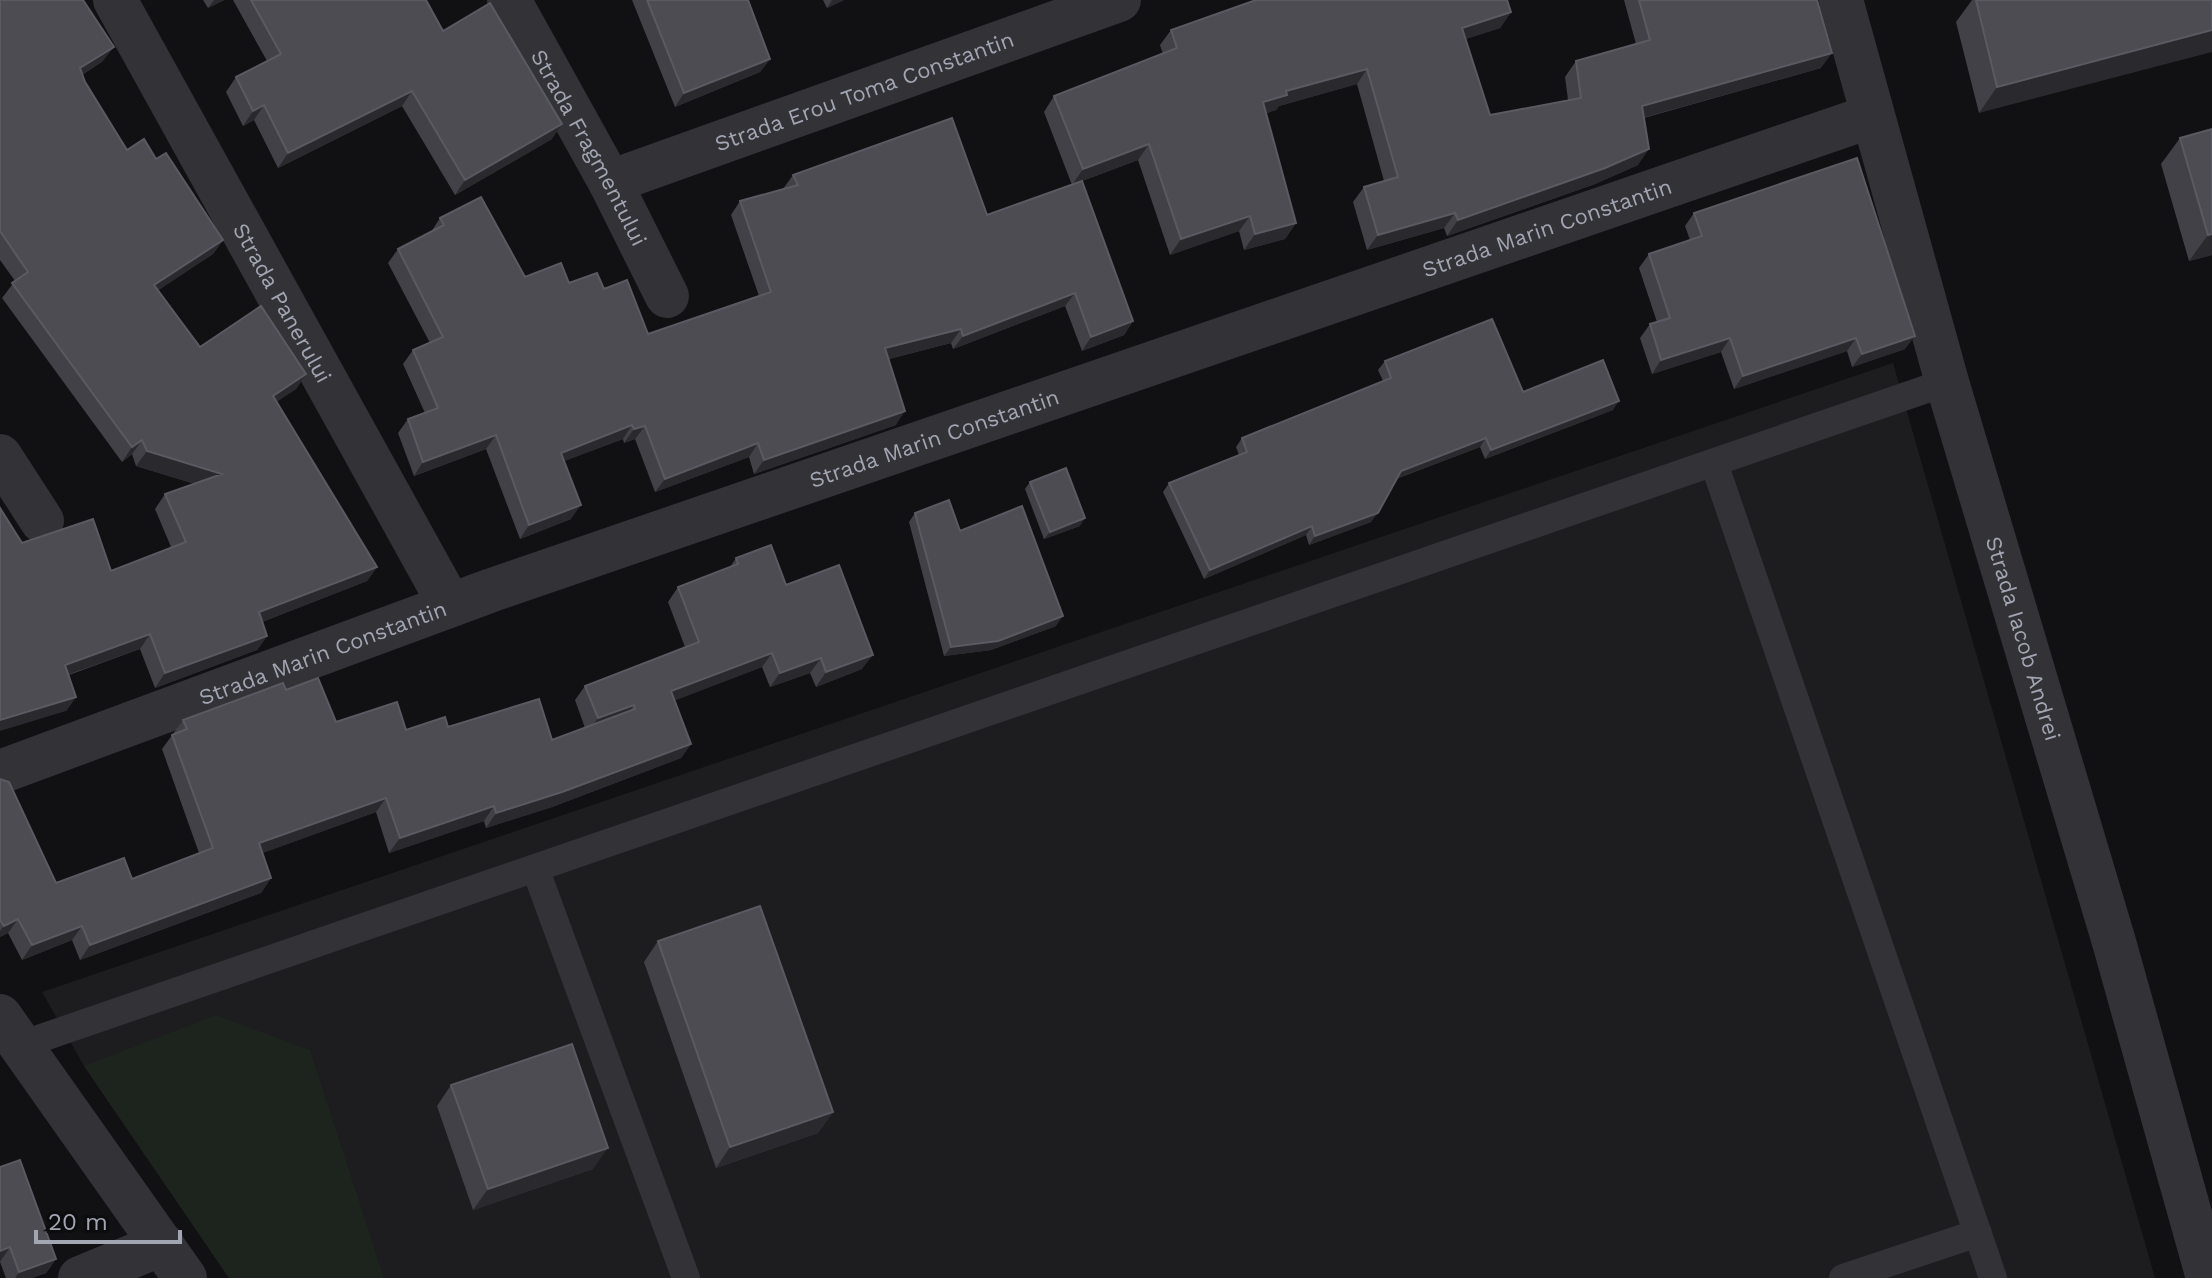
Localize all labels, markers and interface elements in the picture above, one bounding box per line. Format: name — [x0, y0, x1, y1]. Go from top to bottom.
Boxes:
street label: Strada Erou Toma Constantin — [711, 26, 1017, 156]
street label: Strada Fragmentului — [526, 45, 652, 250]
street label: Strada Marin Constantin — [1419, 173, 1675, 282]
street label: Strada Panerului — [228, 218, 337, 387]
street label: Strada Marin Constantin — [806, 384, 1062, 493]
street label: Strada Iacob Andrei — [1981, 533, 2066, 743]
street label: Strada Marin Constantin — [195, 595, 450, 710]
scale bar — [36, 1194, 180, 1244]
text: 20 m — [48, 1208, 108, 1236]

